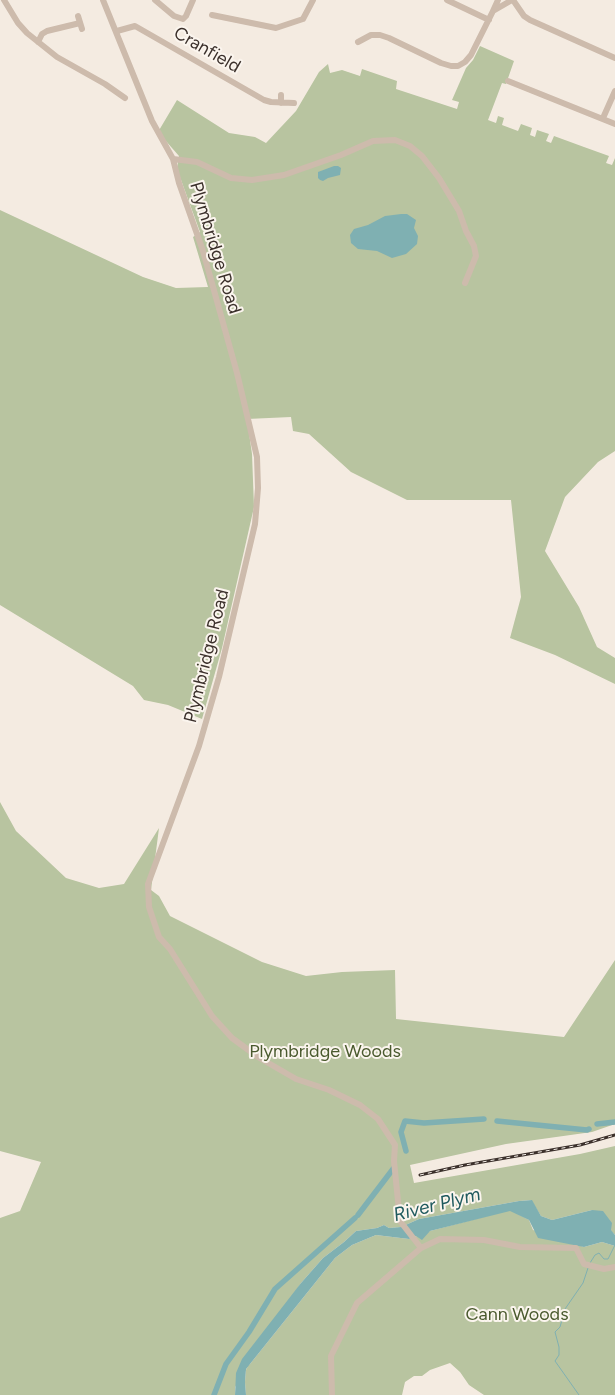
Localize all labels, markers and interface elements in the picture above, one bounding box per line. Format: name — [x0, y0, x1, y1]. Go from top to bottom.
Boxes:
street label: Cranfield — [170, 22, 244, 78]
street label: Plymbridge Road — [185, 179, 245, 317]
street label: Plymbridge Road — [180, 587, 234, 725]
park label: Plymbridge Woods — [249, 1041, 401, 1063]
water label: River Plym — [391, 1183, 483, 1227]
park label: Cann Woods — [465, 1304, 569, 1326]

